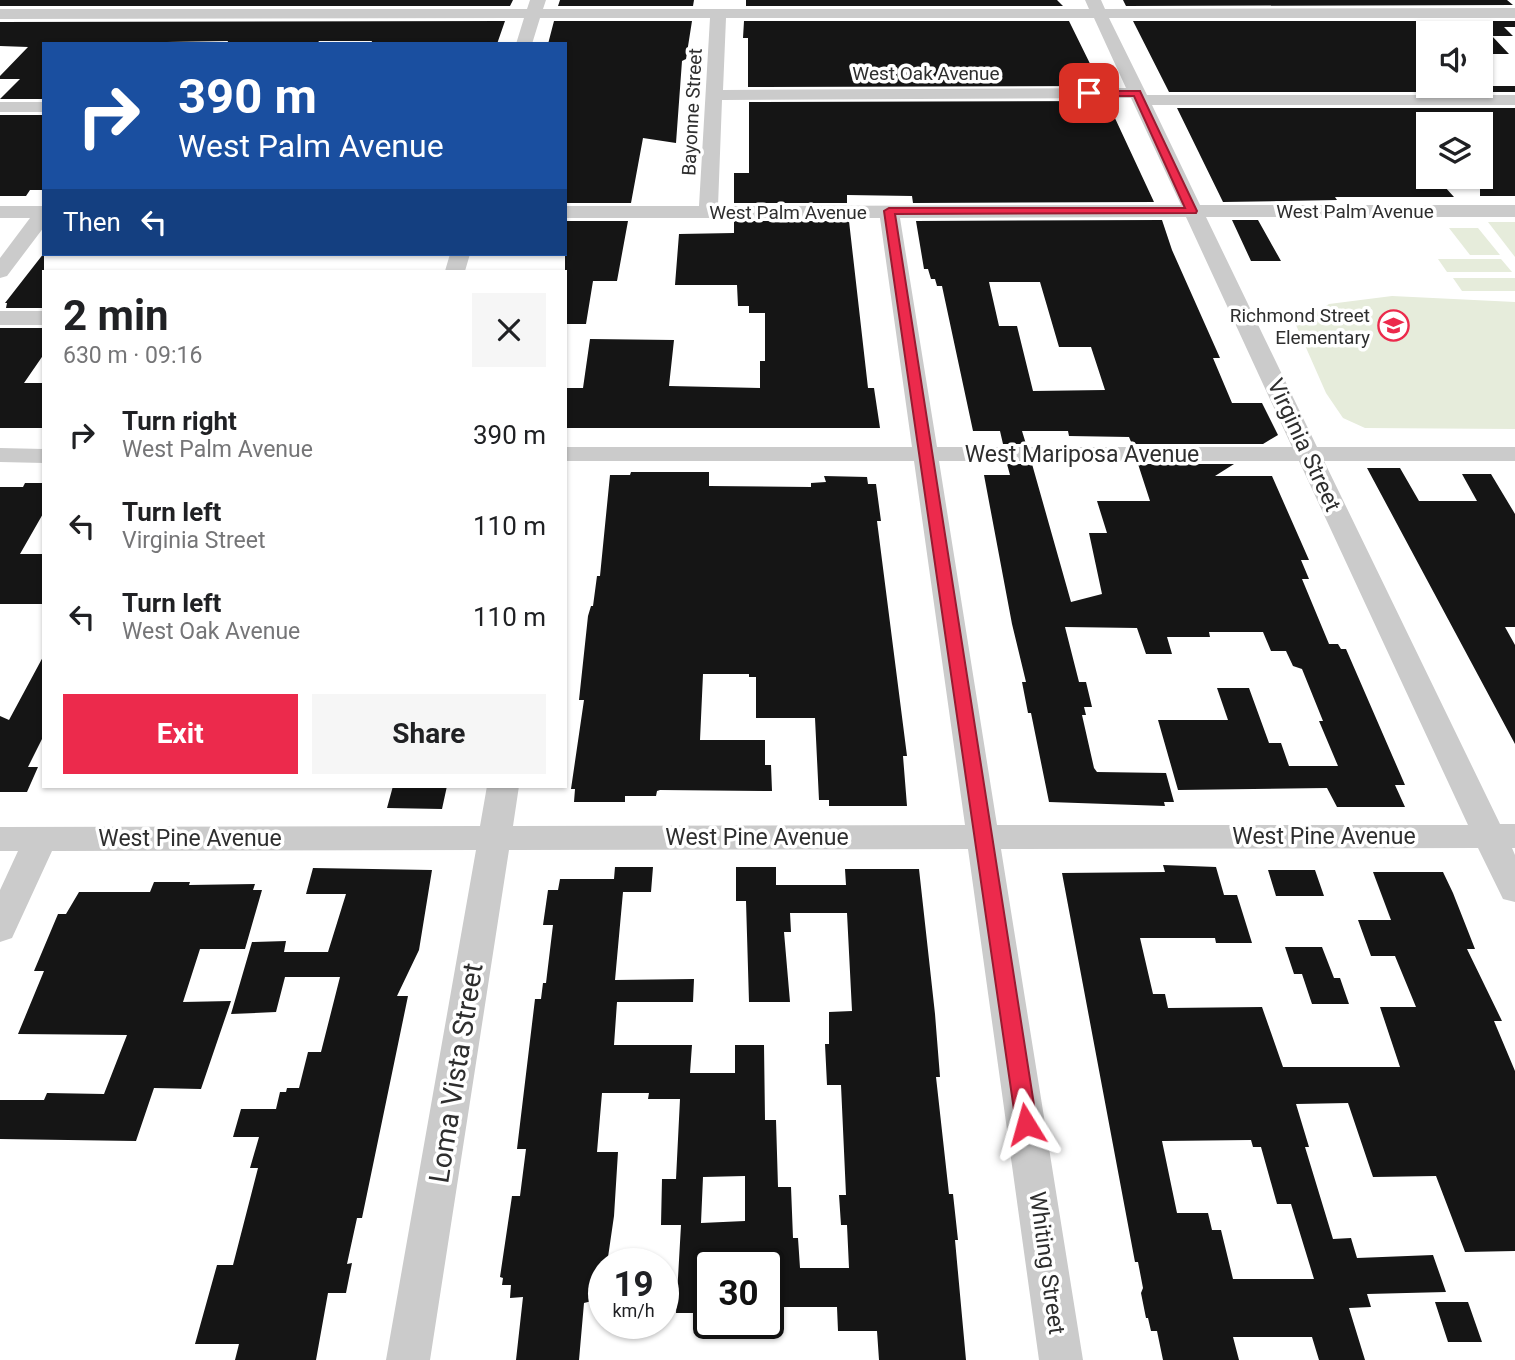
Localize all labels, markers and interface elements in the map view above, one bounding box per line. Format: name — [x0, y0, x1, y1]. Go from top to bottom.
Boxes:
map controls — [1416, 21, 1493, 189]
button: sound — [1416, 21, 1493, 98]
street label: Bayonne Street — [677, 48, 707, 176]
street label: West Oak Avenue — [852, 62, 1000, 85]
pin — [1059, 63, 1119, 123]
text: 390 m — [178, 68, 317, 125]
icon: right — [63, 70, 154, 161]
icon: arrive — [1070, 74, 1108, 112]
button: layers — [1416, 112, 1493, 189]
text: West Palm Avenue — [178, 127, 444, 165]
street label: West Palm Avenue — [1276, 200, 1434, 223]
street label: West Palm Avenue — [709, 201, 867, 224]
icon: left — [135, 203, 173, 241]
text: Then — [63, 207, 121, 237]
text: 2 min — [63, 291, 169, 340]
button: close — [472, 293, 546, 367]
place label: Richmond Street Elementary — [1230, 304, 1370, 349]
school or university icon: Richmond Street Elementary — [1376, 309, 1410, 343]
text: 630 m · 09:16 — [63, 342, 202, 369]
street label: Virginia Street — [1261, 374, 1347, 516]
text: Turn right — [122, 406, 237, 436]
icon: right — [63, 416, 101, 454]
text: 390 m — [473, 420, 546, 450]
text: West Palm Avenue — [122, 436, 313, 463]
street label: West Mariposa Avenue — [965, 441, 1199, 468]
text: Turn left — [122, 497, 221, 527]
icon: left — [63, 507, 101, 545]
text: 110 m — [473, 511, 546, 541]
text: Virginia Street — [122, 527, 266, 554]
text: Turn left — [122, 588, 221, 618]
icon: left — [63, 598, 101, 636]
text: 110 m — [473, 602, 546, 632]
text: West Oak Avenue — [122, 618, 300, 645]
button: Exit — [63, 694, 298, 774]
button: Share — [312, 694, 546, 774]
street label: West Pine Avenue — [1232, 823, 1416, 850]
street label: West Pine Avenue — [665, 824, 849, 851]
street label: West Pine Avenue — [98, 825, 282, 852]
street label: Loma Vista Street — [422, 961, 490, 1185]
position arrow — [989, 1087, 1063, 1161]
street label: Whiting Street — [1024, 1190, 1070, 1336]
speed limit sign: 30 — [693, 1248, 784, 1339]
text: 19 — [613, 1264, 654, 1305]
text: km/h — [612, 1300, 655, 1321]

